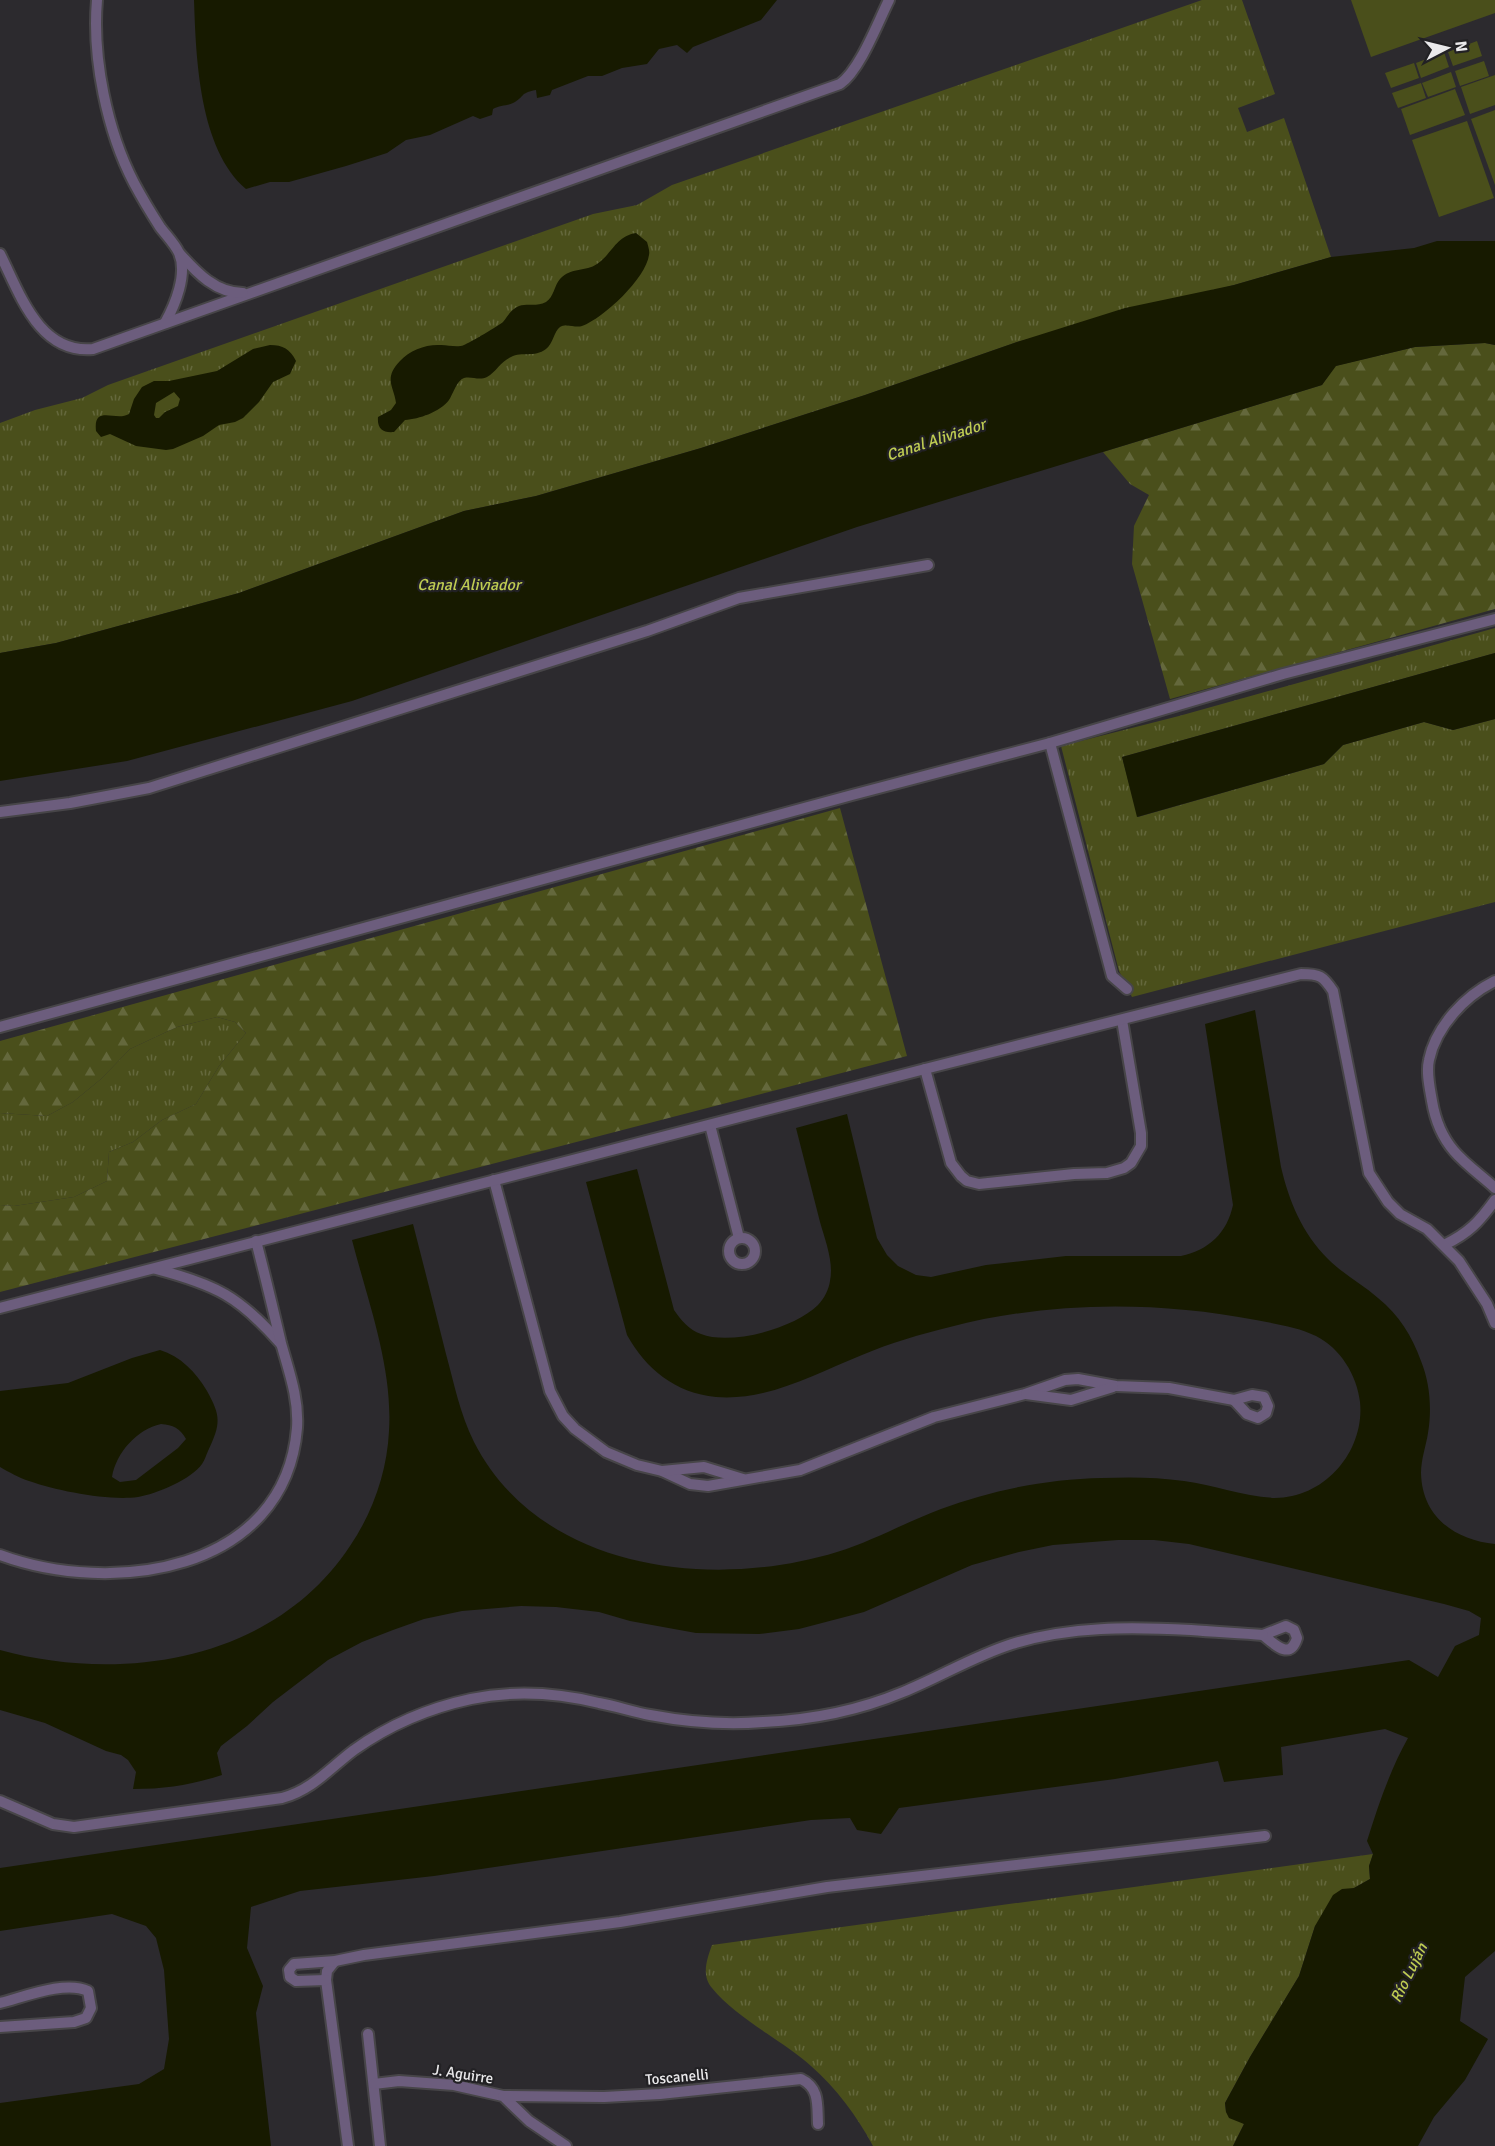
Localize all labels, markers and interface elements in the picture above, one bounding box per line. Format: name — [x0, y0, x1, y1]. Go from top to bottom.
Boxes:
north arrow — [1417, 18, 1477, 78]
text: N — [1450, 40, 1471, 53]
water label: Canal Aliviador — [884, 414, 990, 465]
water label: Canal Aliviador — [417, 575, 523, 595]
water label: Río Luján — [1386, 1939, 1433, 2006]
street label: J. Aguirre — [431, 2060, 495, 2088]
street label: Toscanelli — [645, 2065, 709, 2089]

